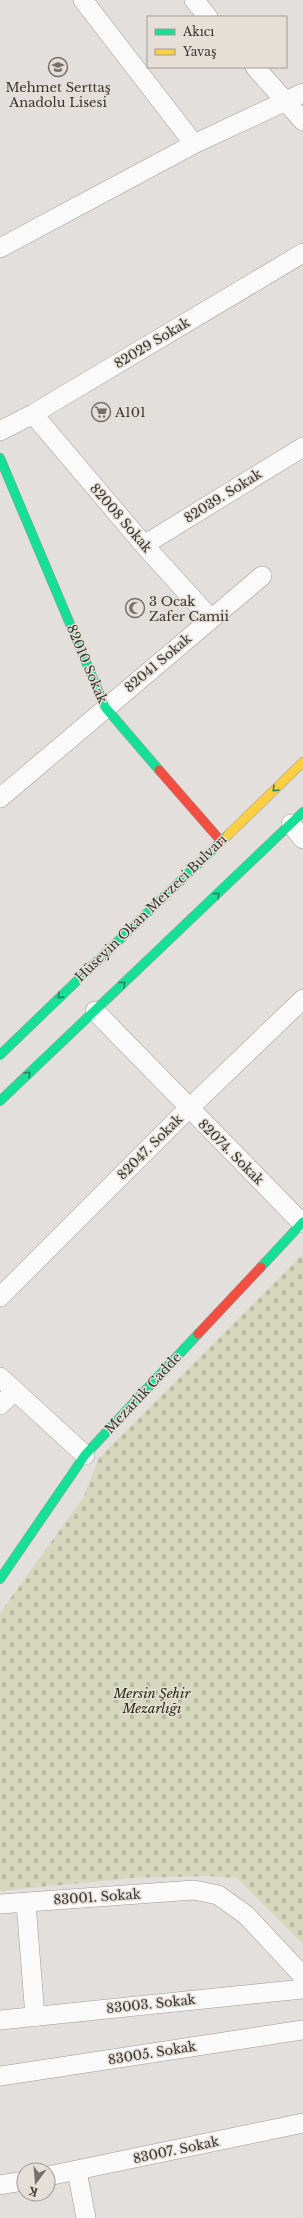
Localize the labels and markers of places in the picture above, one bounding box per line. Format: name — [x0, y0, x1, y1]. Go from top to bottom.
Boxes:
school or university icon: Mehmet Serttaş Anadolu Lisesi — [47, 56, 69, 78]
place label: Mehmet Serttaş Anadolu Lisesi — [5, 79, 111, 111]
supermarket icon: A101 — [90, 401, 112, 423]
place label: A101 — [114, 404, 146, 421]
place label: 3 Ocak Zafer Camii — [149, 593, 229, 625]
mosque icon: 3 Ocak Zafer Camii — [124, 597, 146, 619]

